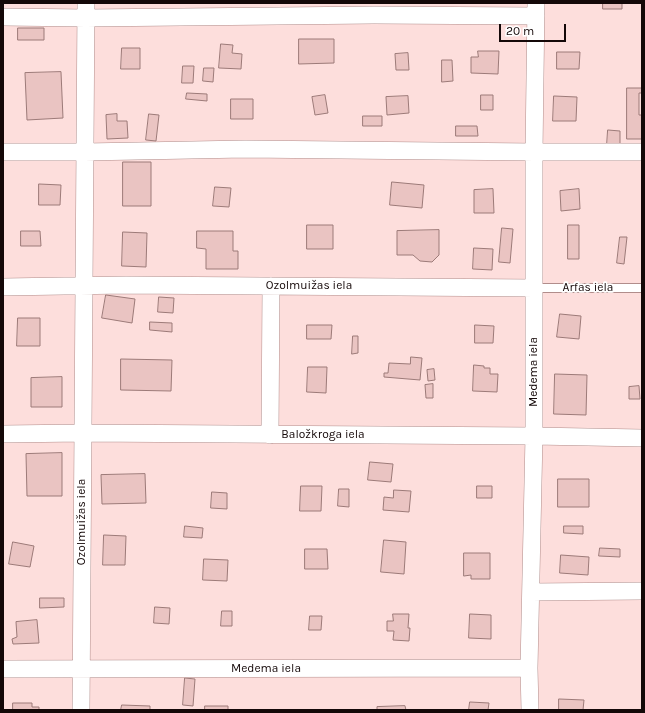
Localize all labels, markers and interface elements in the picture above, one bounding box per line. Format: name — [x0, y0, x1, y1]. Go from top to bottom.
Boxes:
scale bar — [501, 16, 568, 42]
text: 20 m — [506, 24, 534, 38]
street label: Ozolmuižas iela — [266, 279, 352, 293]
street label: Arfas iela — [563, 281, 613, 295]
street label: Medema iela — [527, 337, 541, 407]
street label: Baložkroga iela — [281, 428, 365, 442]
street label: Ozolmuižas iela — [75, 479, 89, 565]
street label: Medema iela — [231, 662, 301, 676]

